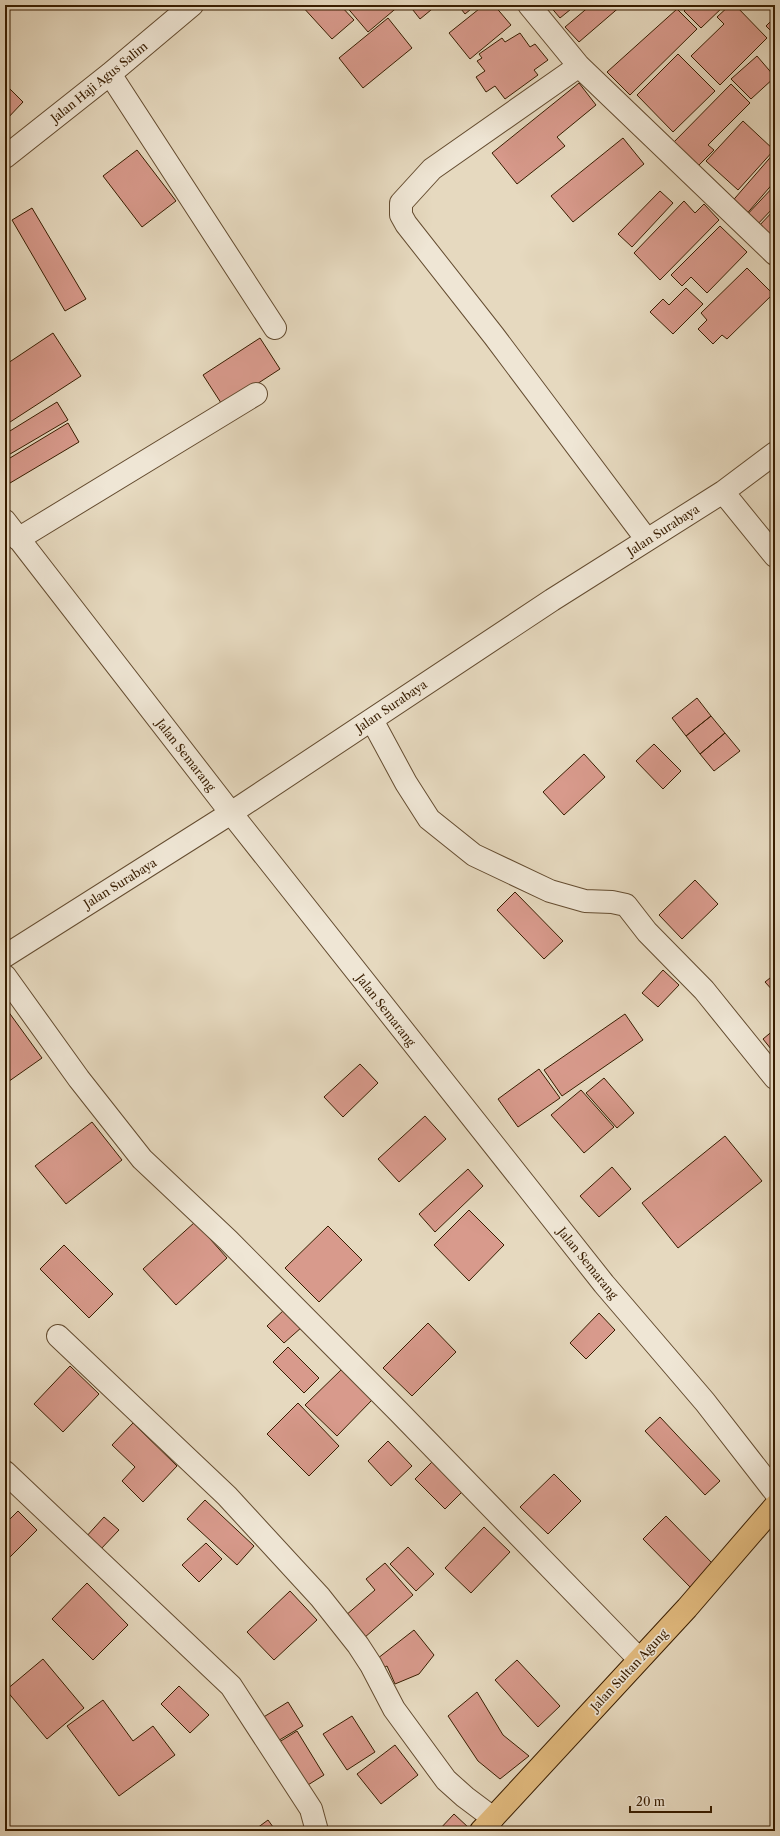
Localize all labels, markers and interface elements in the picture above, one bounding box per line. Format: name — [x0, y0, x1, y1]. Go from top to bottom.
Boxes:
street label: Jalan Haji Agus Salim — [46, 38, 150, 127]
street label: Jalan Surabaya — [622, 501, 702, 560]
street label: Jalan Surabaya — [351, 676, 430, 737]
street label: Jalan Semarang — [152, 714, 219, 795]
street label: Jalan Surabaya — [79, 854, 160, 912]
street label: Jalan Semarang — [352, 969, 419, 1050]
street label: Jalan Semarang — [553, 1223, 622, 1302]
street label: Jalan Sultan Agung — [586, 1625, 671, 1715]
scale bar — [630, 1788, 711, 1814]
text: 20 m — [636, 1794, 665, 1809]

